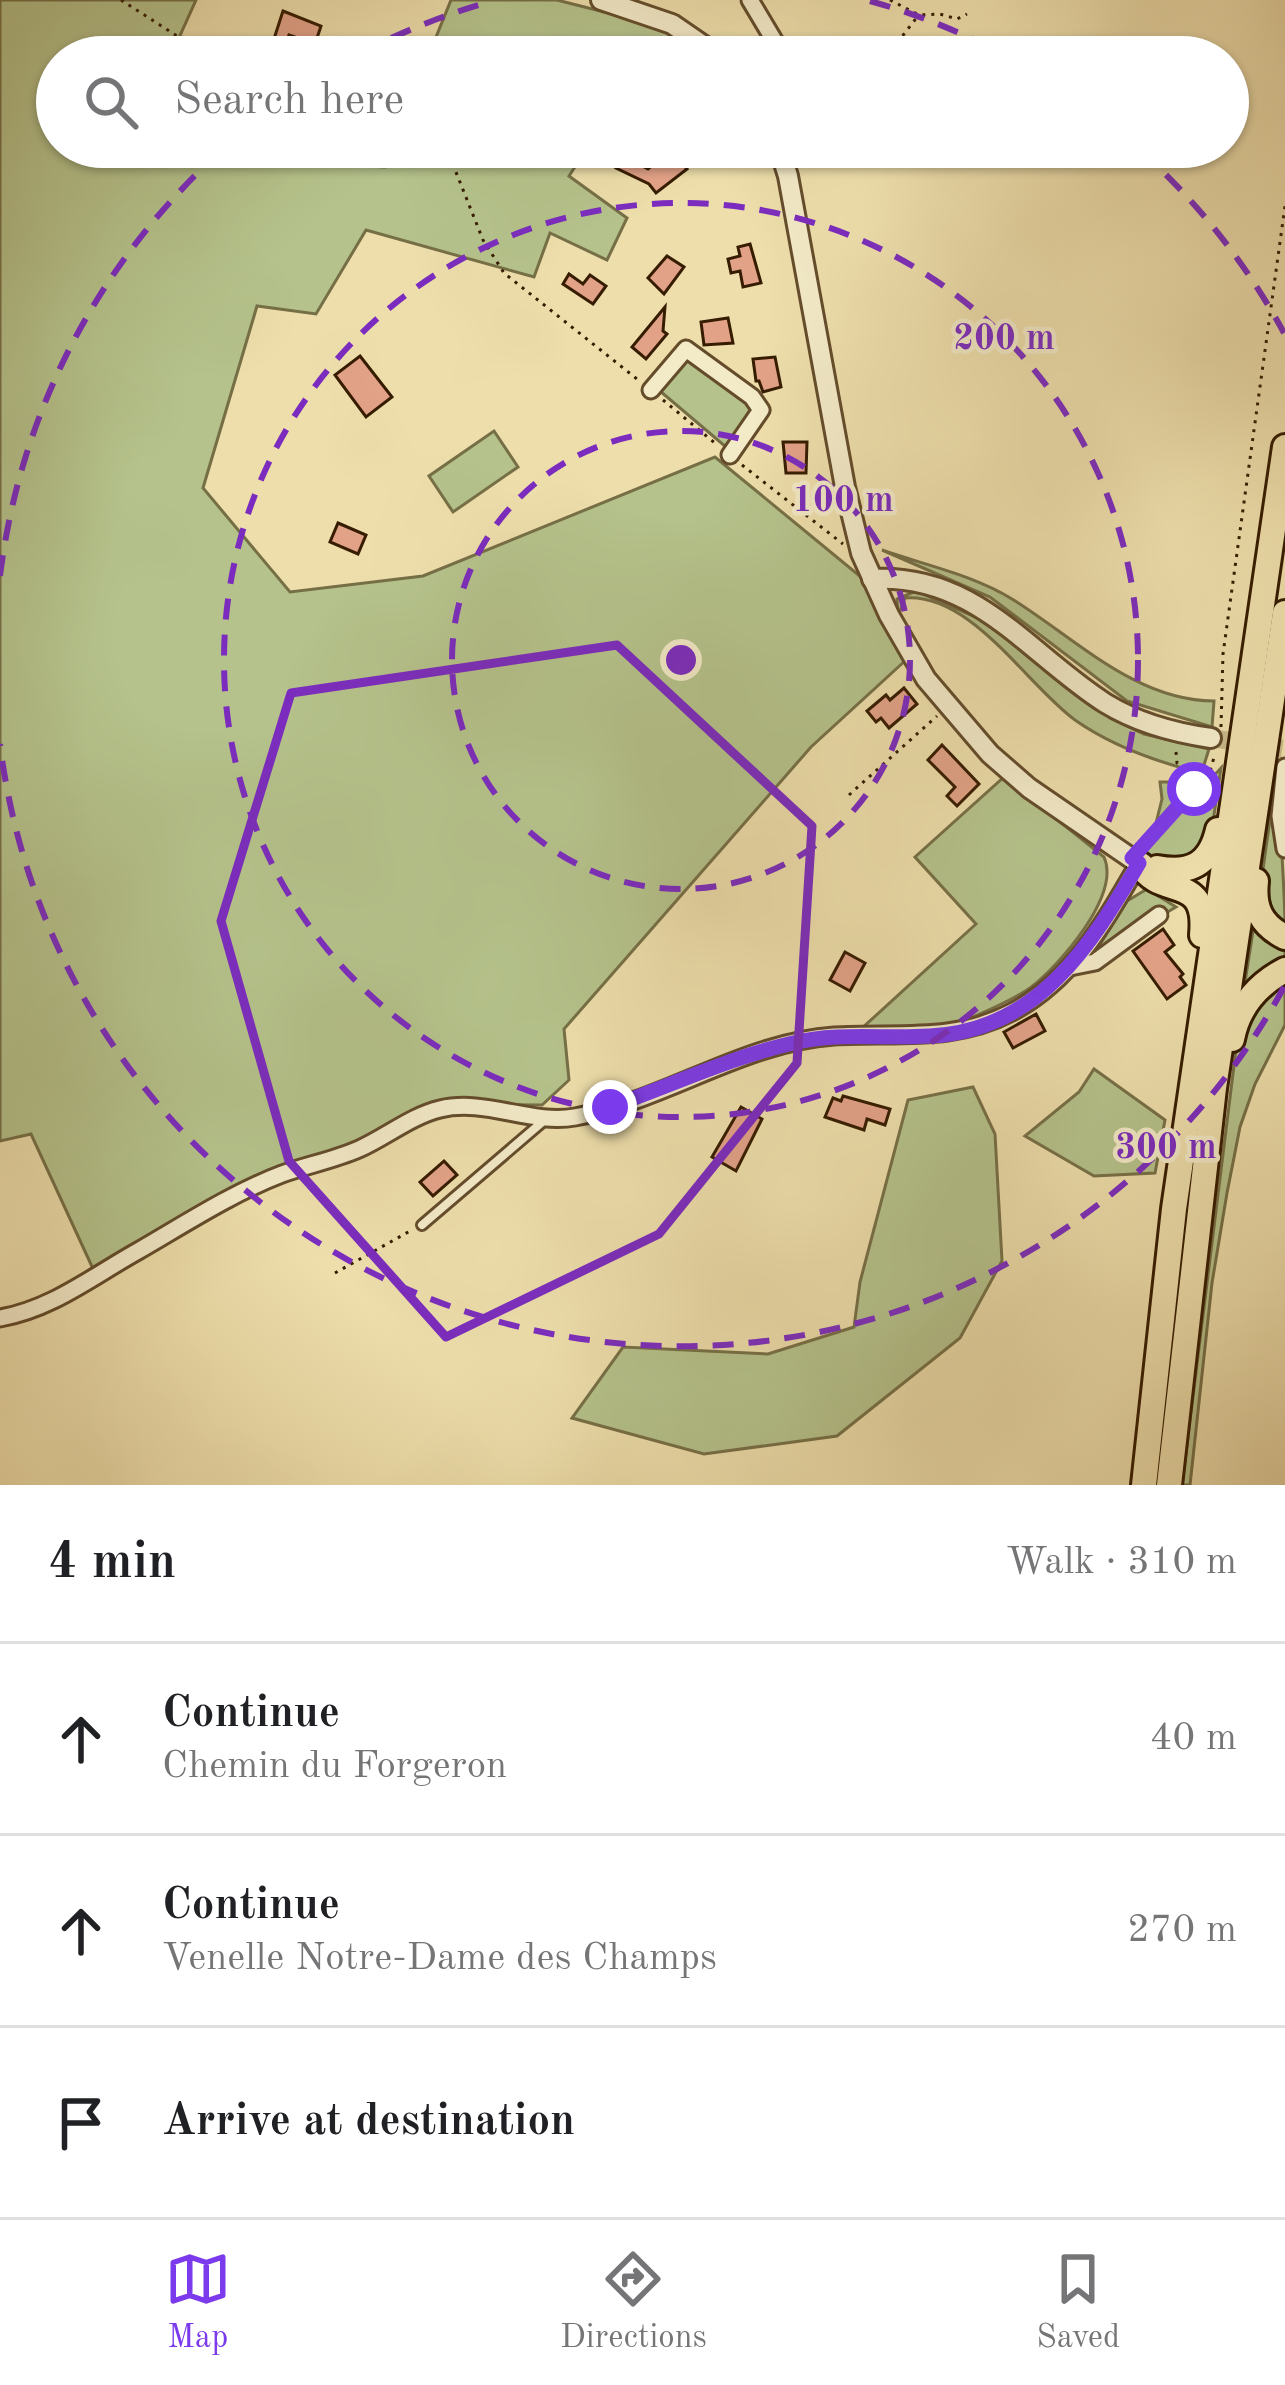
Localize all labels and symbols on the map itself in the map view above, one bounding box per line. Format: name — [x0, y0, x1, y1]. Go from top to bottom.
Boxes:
text: 200 m — [953, 322, 1055, 358]
text: 100 m — [792, 484, 894, 520]
centre of rings — [660, 639, 702, 681]
route start — [1167, 762, 1221, 816]
route end — [583, 1080, 637, 1134]
text: 300 m — [1115, 1131, 1217, 1167]

